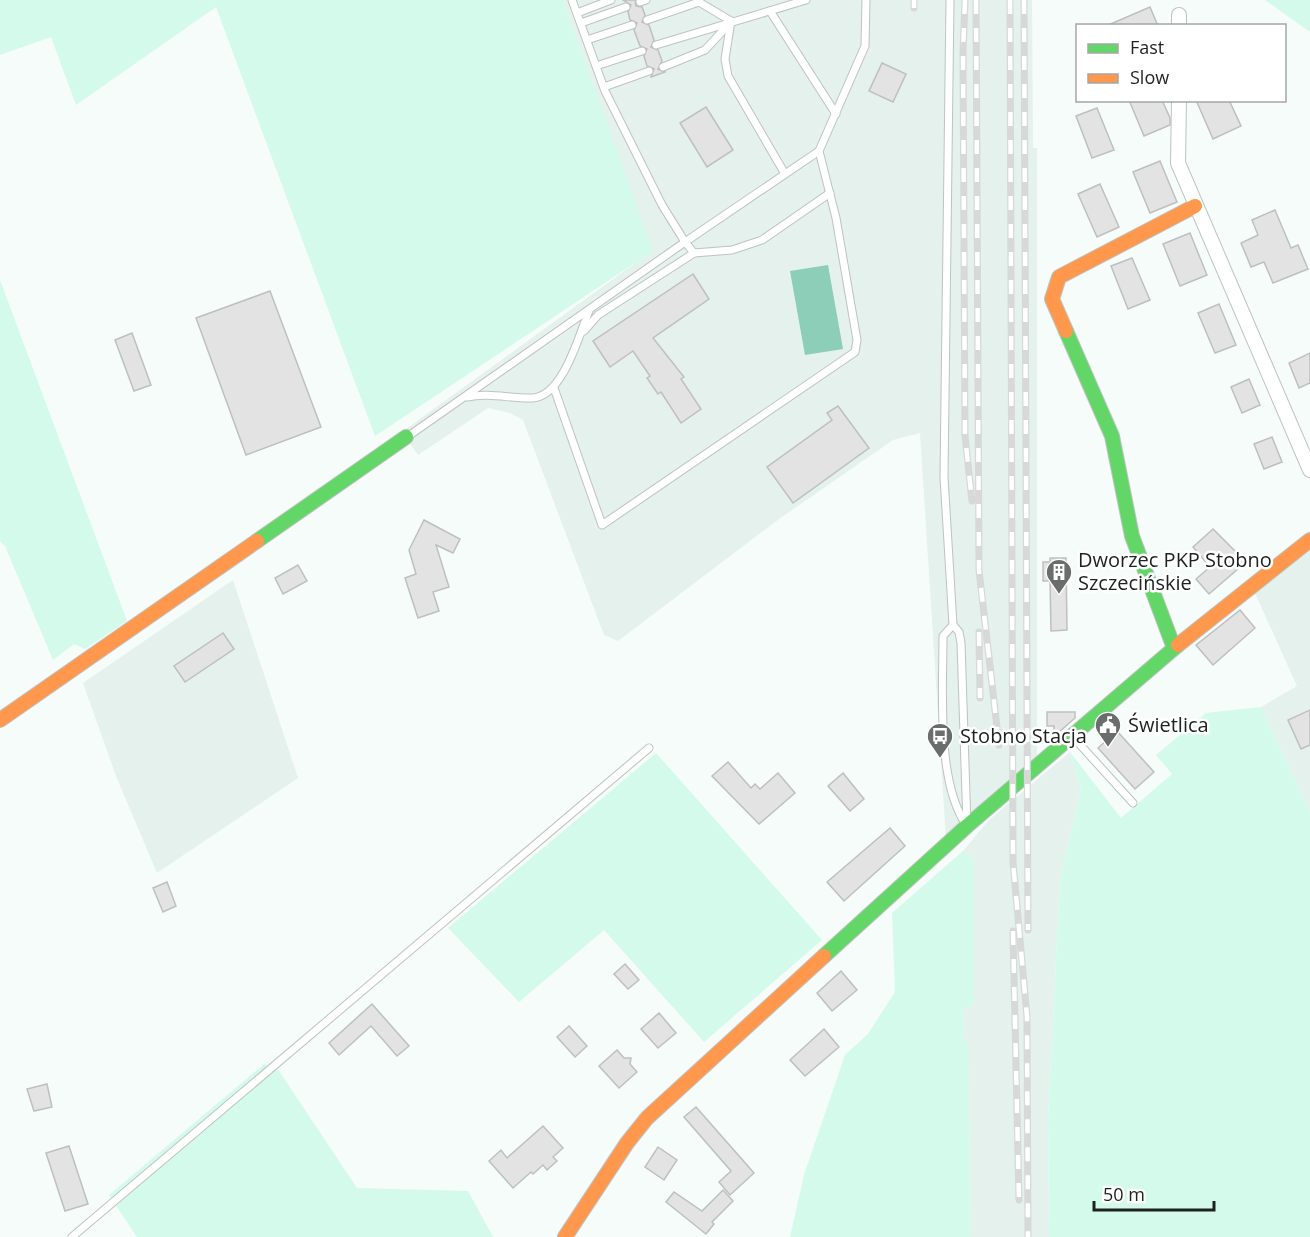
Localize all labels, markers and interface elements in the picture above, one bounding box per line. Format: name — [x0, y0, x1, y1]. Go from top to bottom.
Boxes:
legend — [1076, 24, 1286, 102]
text: Fast — [1130, 35, 1164, 59]
text: Slow — [1130, 65, 1169, 89]
place label: Dworzec PKP Stobno Szczecińskie — [1078, 546, 1272, 596]
building icon: Dworzec PKP Stobno Szczecińskie — [1044, 557, 1074, 595]
public building icon: Świetlica — [1093, 710, 1123, 748]
place label: Świetlica — [1128, 711, 1209, 738]
bus stop icon: Stobno Stacja — [925, 721, 955, 759]
place label: Stobno Stacja — [960, 722, 1087, 749]
scale bar — [1094, 1174, 1214, 1212]
text: 50 m — [1103, 1182, 1145, 1206]

